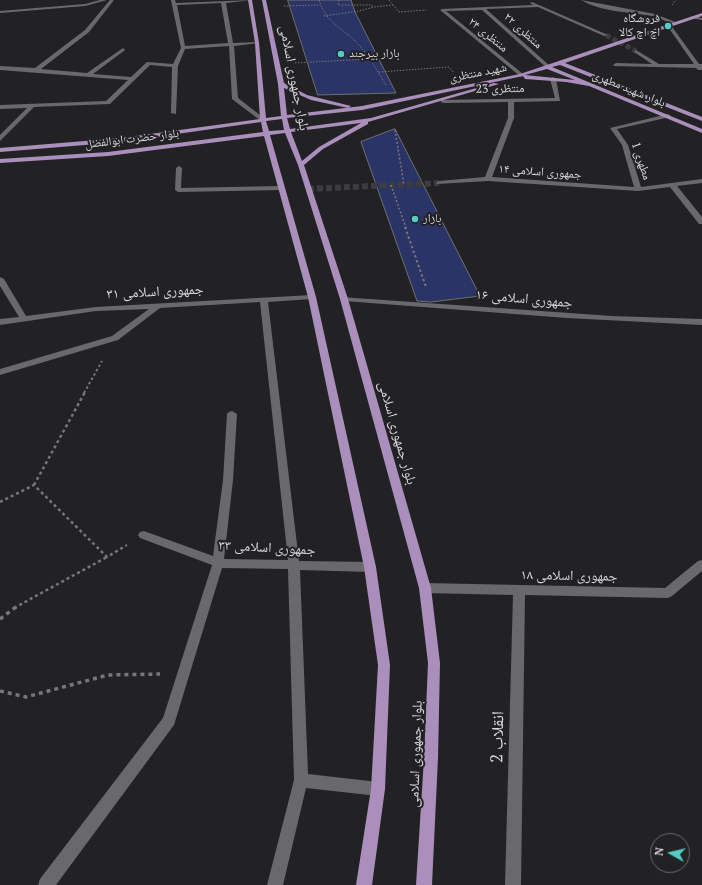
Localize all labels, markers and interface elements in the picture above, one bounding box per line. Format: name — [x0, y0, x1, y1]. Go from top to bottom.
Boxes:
street label: منتظری ۲۲ — [501, 10, 545, 52]
place label: فروشگاه اچ اچ کالا — [619, 12, 660, 40]
street label: منتظری ۲۴ — [465, 15, 511, 55]
marker: فروشگاه اچ اچ کالا — [663, 21, 673, 31]
street label: بلوار جمهوری اسلامی — [276, 24, 312, 132]
place label: بازار بیرجند — [349, 47, 400, 61]
marker: بازار بیرجند — [336, 49, 346, 59]
street label: شهید منتظری — [448, 60, 508, 86]
street label: بلوار شهید مطهری — [590, 68, 668, 110]
street label: منتظری 23 — [475, 81, 525, 97]
street label: بلوار حضرت ابوالفضل — [84, 126, 180, 152]
street label: مطهری 1 — [628, 140, 654, 182]
street label: جمهوری اسلامی ۱۴ — [498, 162, 582, 182]
place label: بازار — [423, 212, 441, 226]
marker: بازار — [410, 214, 420, 224]
street label: جمهوری اسلامی ۳۱ — [106, 281, 204, 303]
street label: جمهوری اسلامی ۱۶ — [475, 286, 573, 312]
street label: بلوار جمهوری اسلامی — [374, 379, 420, 487]
street label: جمهوری اسلامی ۳۳ — [218, 537, 316, 559]
street label: جمهوری اسلامی ۱۸ — [520, 567, 618, 585]
street label: بلوار جمهوری اسلامی — [406, 700, 426, 808]
street label: انقلاب 2 — [487, 711, 509, 763]
north arrow — [650, 833, 690, 873]
text: N — [652, 846, 667, 857]

